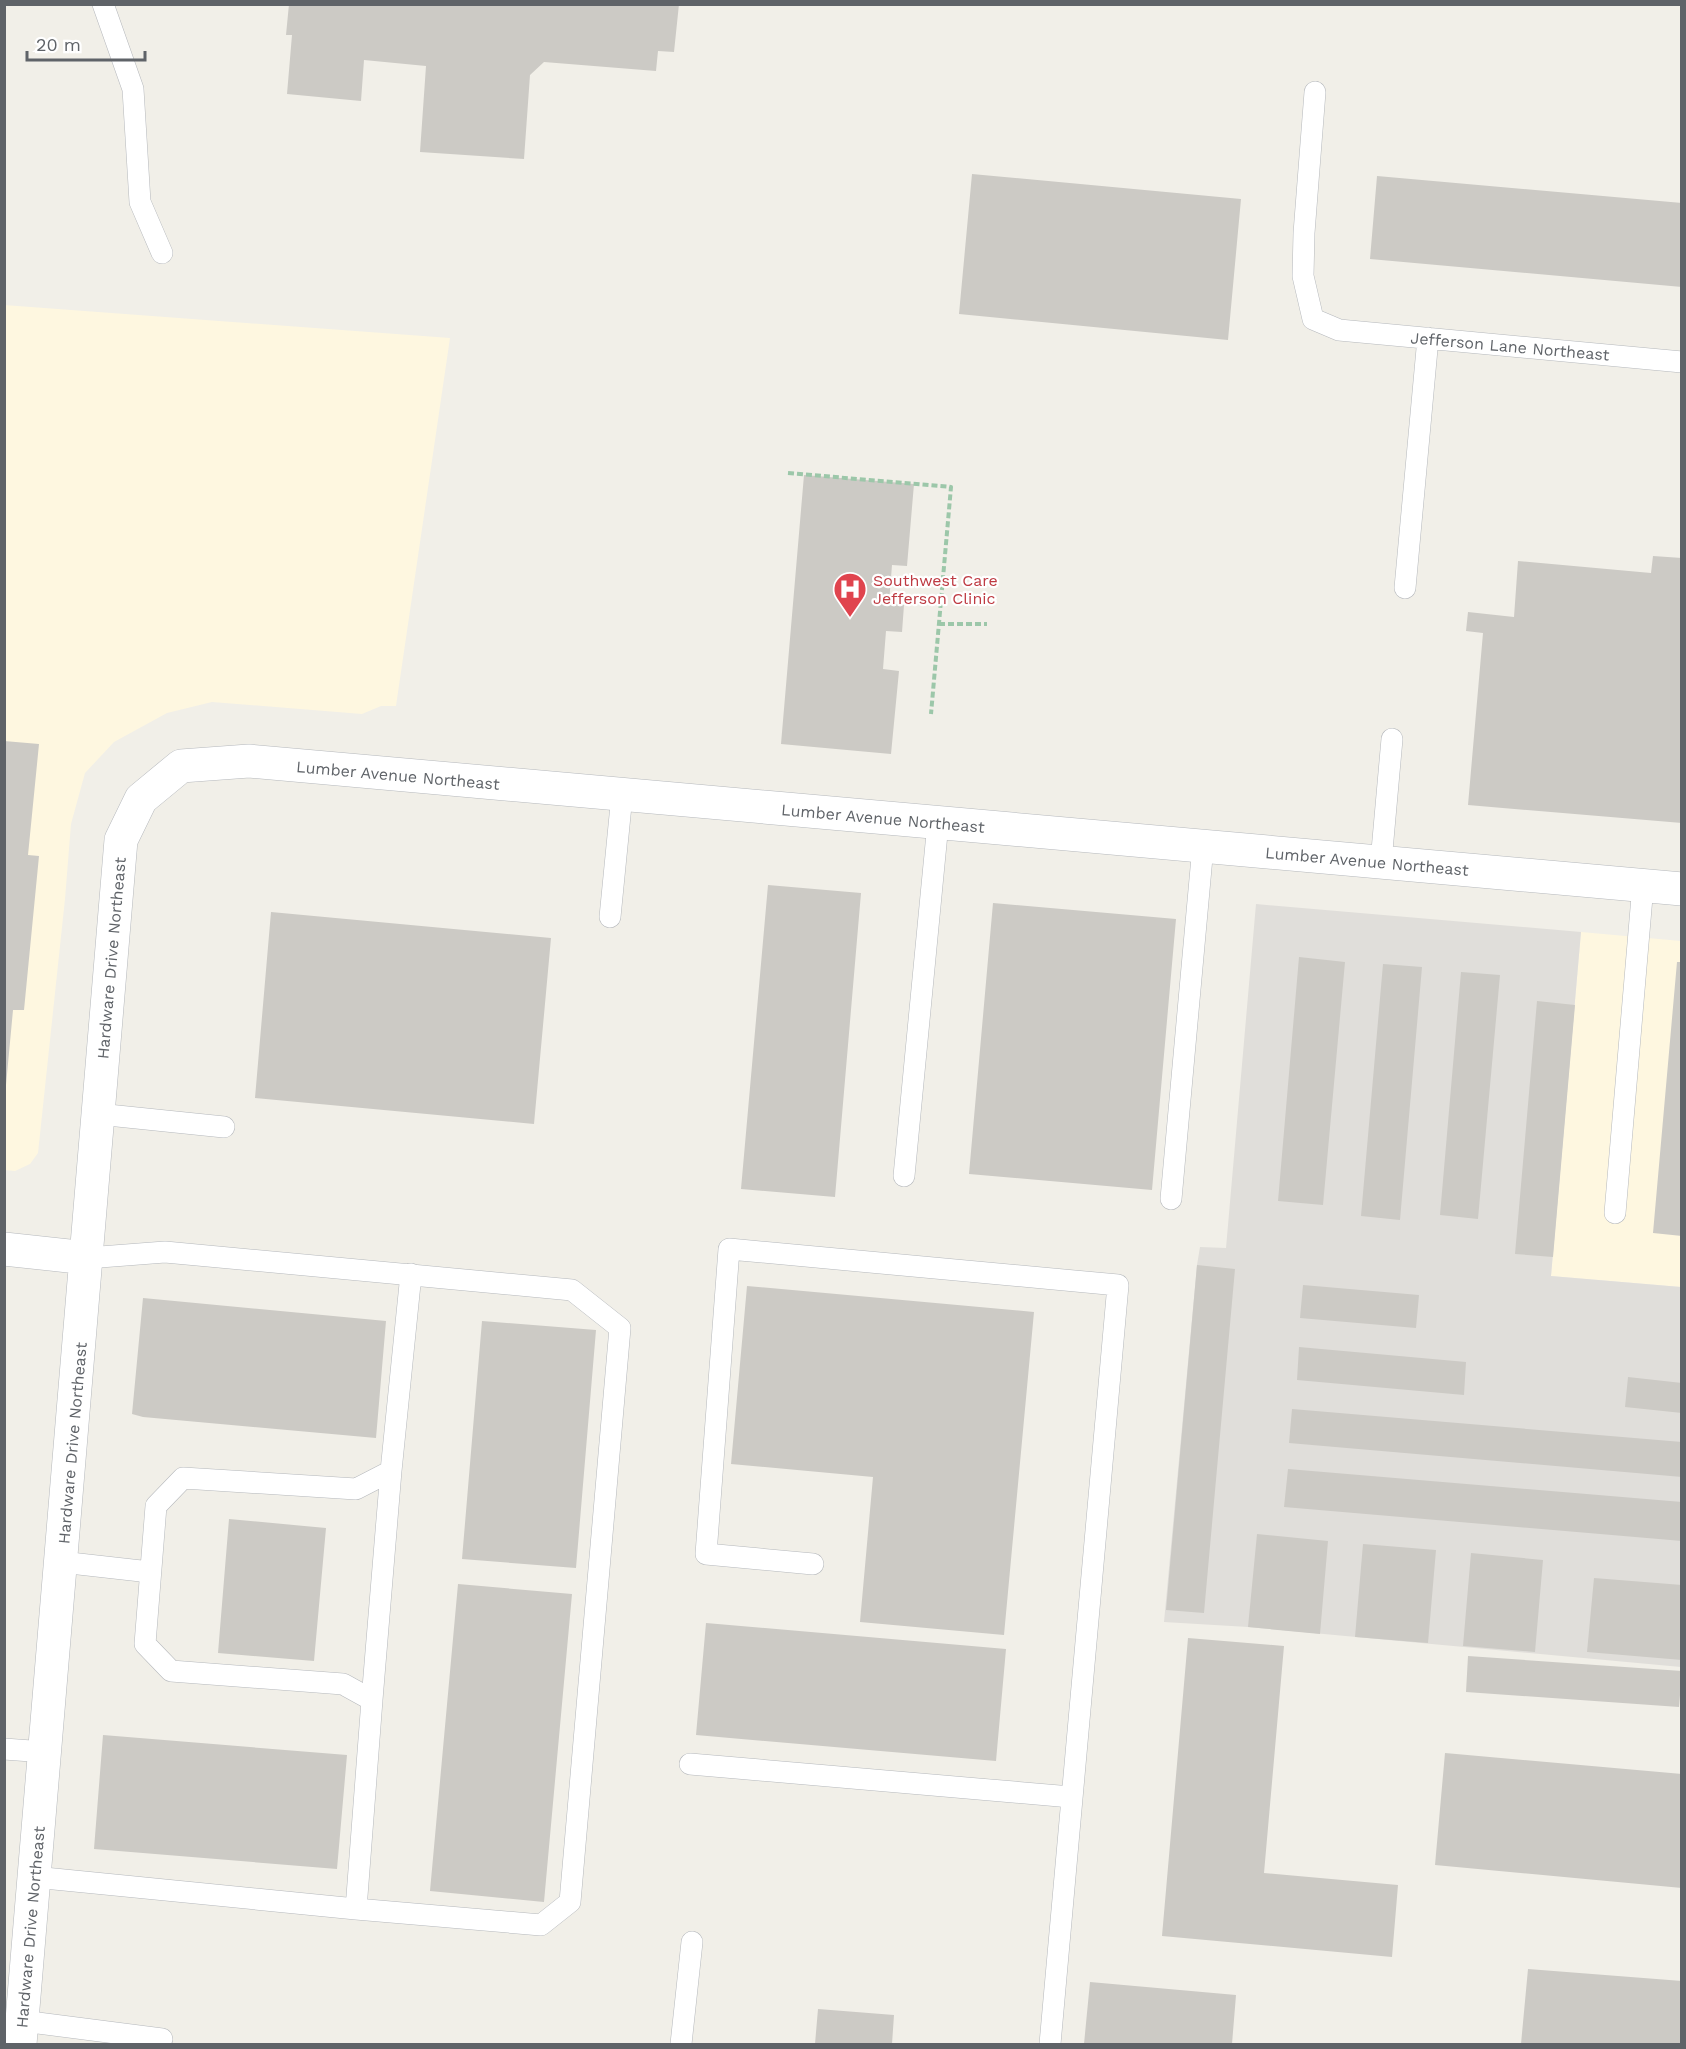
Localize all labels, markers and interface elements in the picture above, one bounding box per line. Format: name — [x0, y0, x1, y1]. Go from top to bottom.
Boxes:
scale bar — [27, 24, 146, 62]
text: 20 m — [36, 34, 81, 55]
street label: Jefferson Lane Northeast — [1410, 328, 1611, 365]
hospital icon: Southwest Care Jefferson Clinic — [832, 571, 868, 618]
place label: Southwest Care Jefferson Clinic — [873, 571, 998, 608]
street label: Lumber Avenue Northeast — [295, 757, 501, 794]
street label: Lumber Avenue Northeast — [780, 800, 986, 837]
street label: Lumber Avenue Northeast — [1264, 843, 1470, 880]
street label: Hardware Drive Northeast — [93, 856, 130, 1060]
street label: Hardware Drive Northeast — [54, 1341, 91, 1545]
street label: Hardware Drive Northeast — [12, 1825, 49, 2029]

